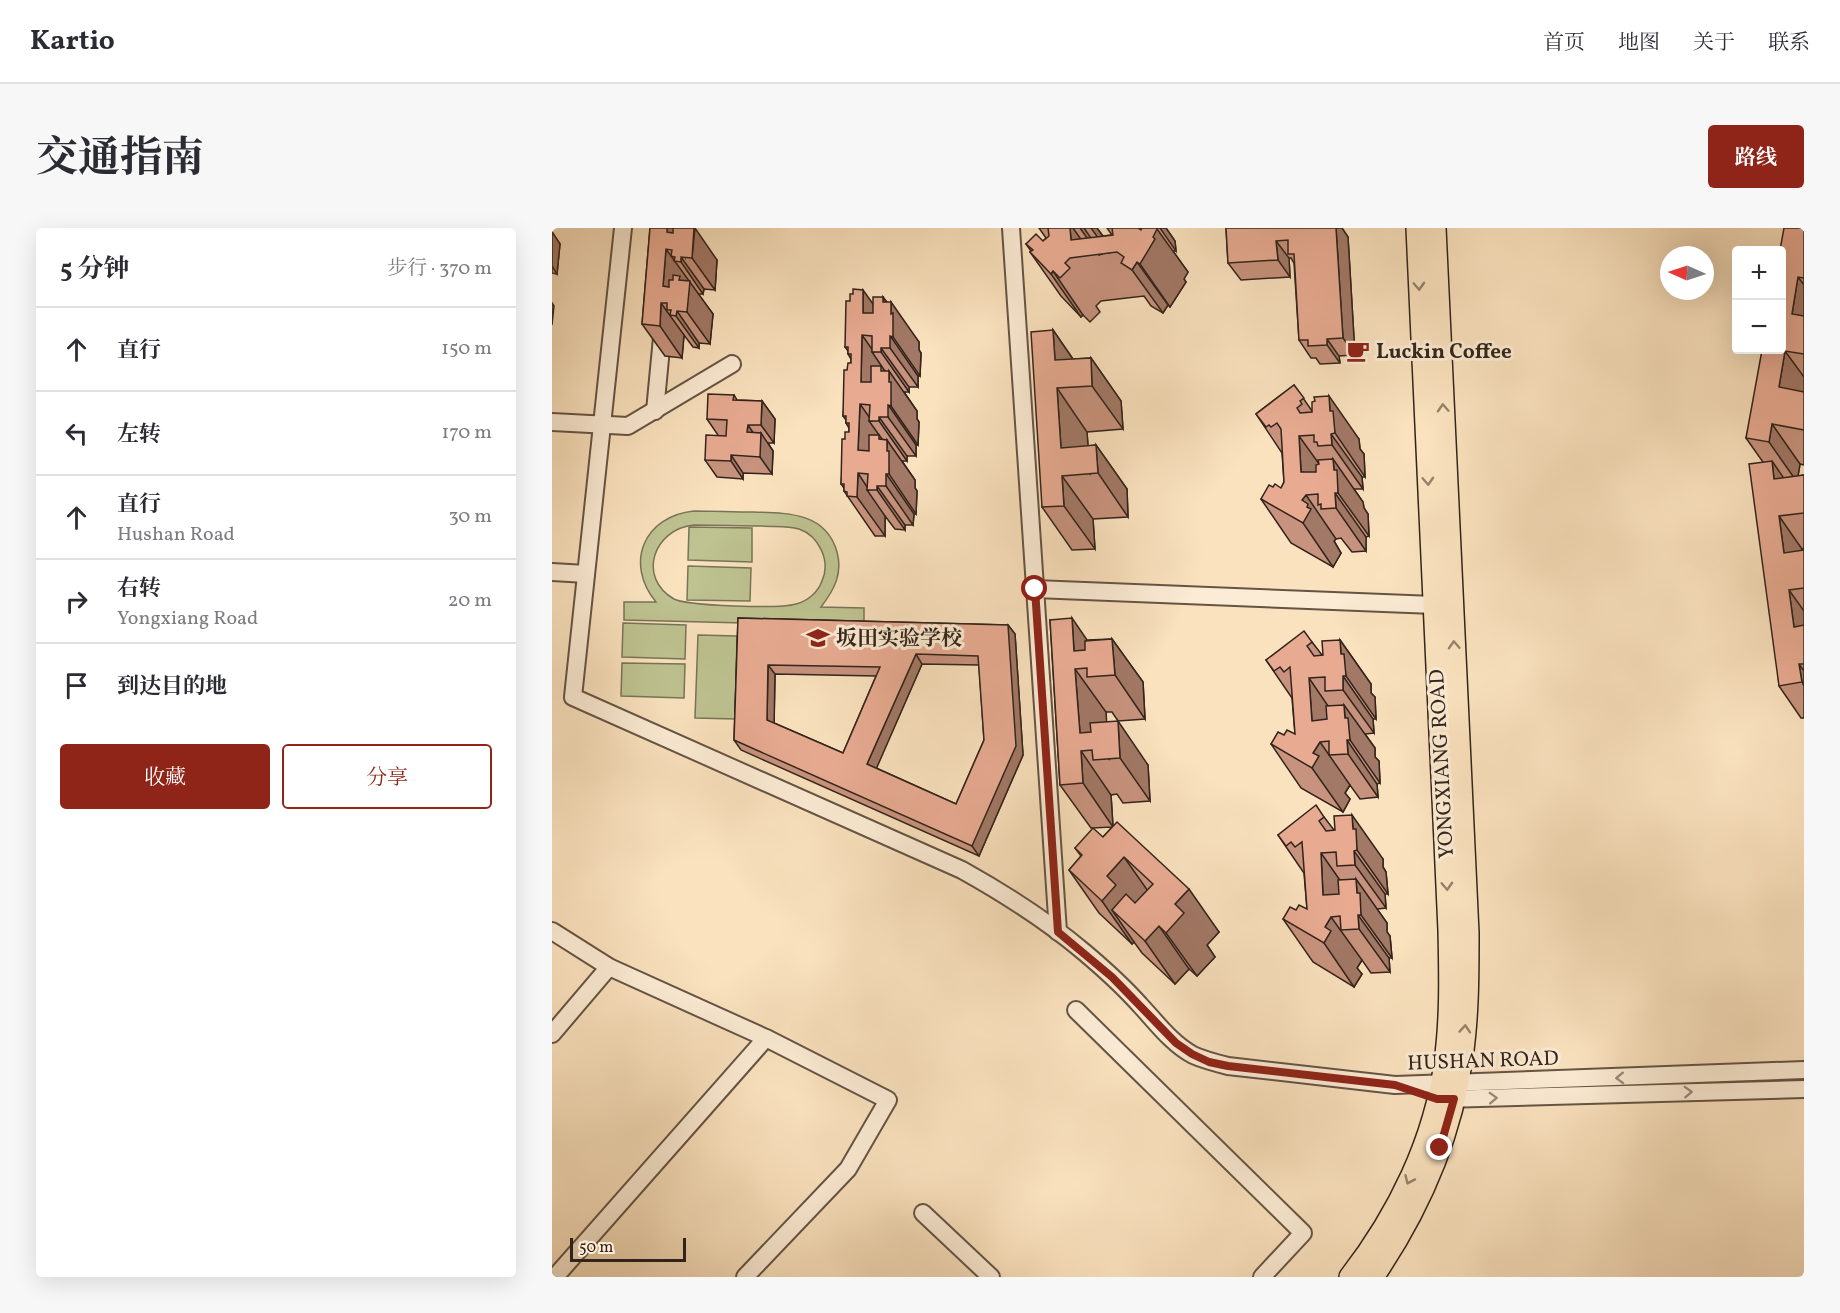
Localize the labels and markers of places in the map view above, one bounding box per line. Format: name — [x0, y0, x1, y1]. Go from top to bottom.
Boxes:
cafe icon: Luckin Coffee — [1345, 338, 1371, 364]
place label: Luckin Coffee — [1376, 338, 1512, 367]
school or university icon: 坂田实验学校 — [805, 625, 831, 651]
place label: 坂田实验学校 — [836, 625, 962, 654]

